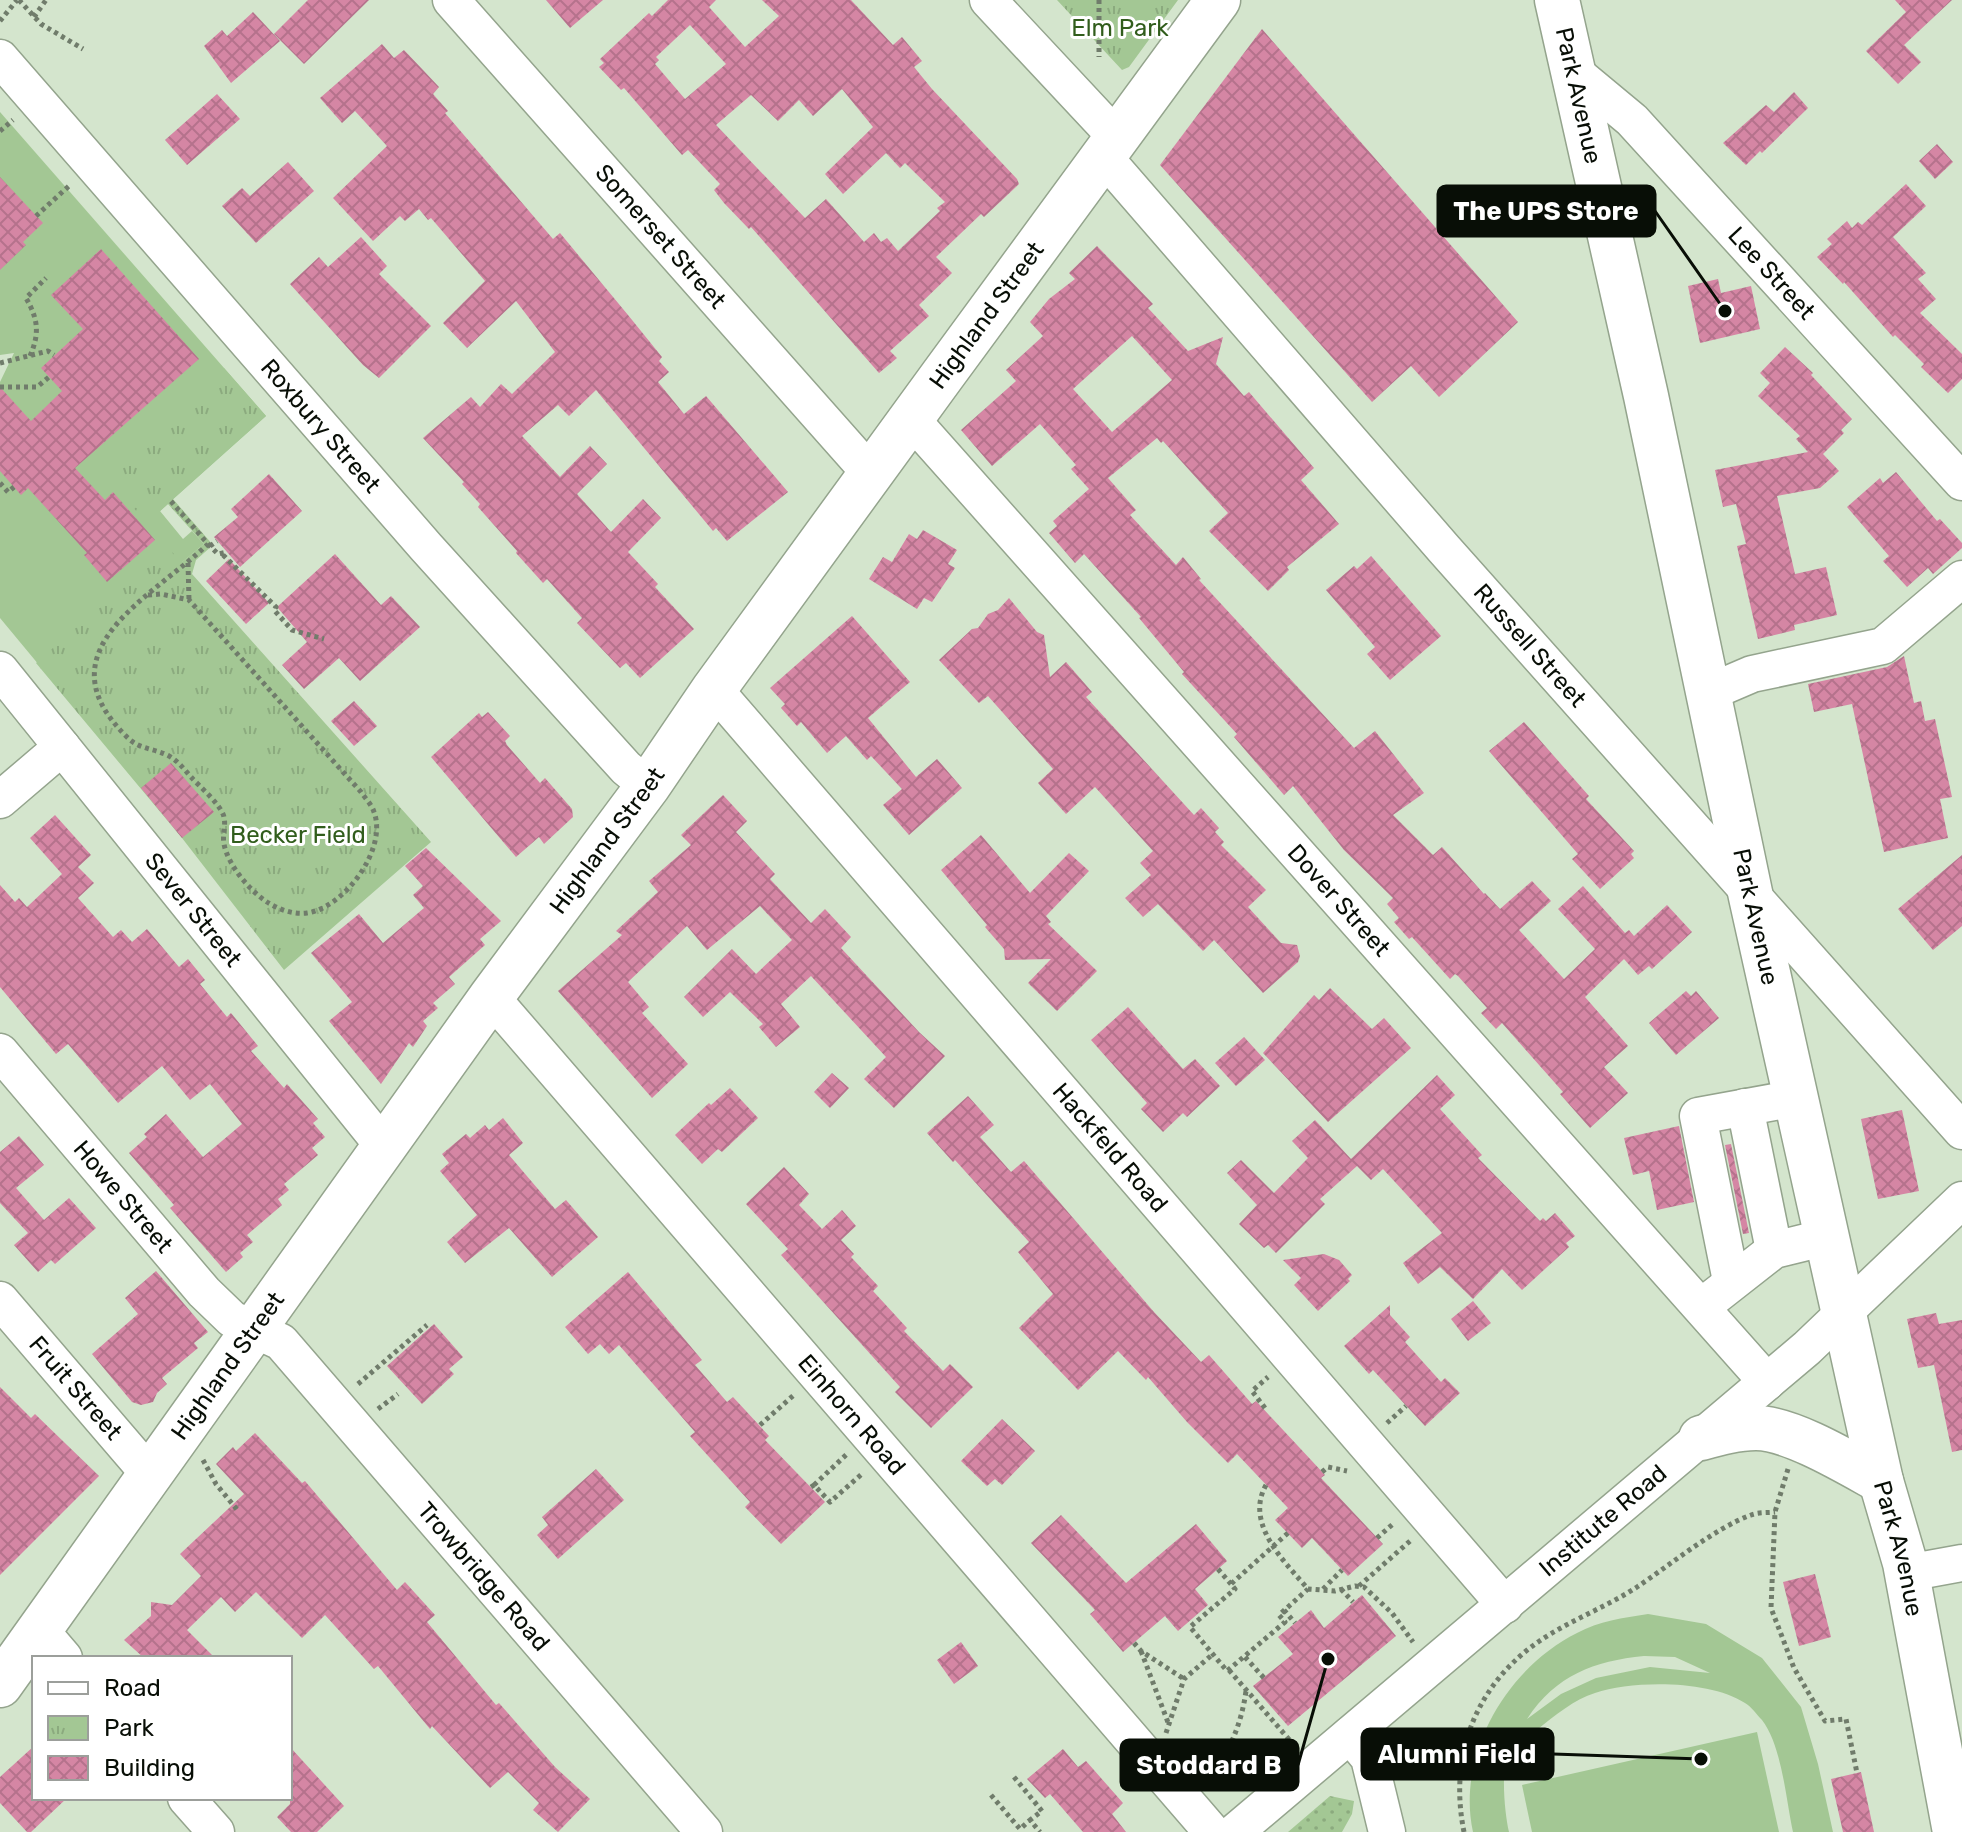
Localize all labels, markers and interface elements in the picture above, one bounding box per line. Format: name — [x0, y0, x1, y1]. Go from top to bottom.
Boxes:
park label: Elm Park — [1071, 14, 1169, 42]
street label: Park Avenue — [1550, 25, 1607, 167]
street label: Somerset Street — [589, 159, 732, 314]
callout: The UPS Store — [1438, 186, 1655, 236]
text: The UPS Store — [1453, 196, 1639, 227]
street label: Lee Street — [1722, 221, 1821, 325]
street label: Highland Street — [923, 236, 1050, 394]
street label: Roxbury Street — [255, 353, 386, 498]
street label: Russell Street — [1468, 578, 1592, 713]
street label: Highland Street — [544, 762, 670, 919]
park label: Becker Field — [230, 821, 366, 849]
street label: Dover Street — [1282, 839, 1396, 962]
street label: Park Avenue — [1727, 846, 1784, 988]
street label: Sever Street — [139, 847, 247, 972]
street label: Hackfeld Road — [1047, 1077, 1173, 1218]
street label: Howe Street — [68, 1135, 179, 1259]
street label: Highland Street — [165, 1287, 290, 1445]
street label: Fruit Street — [23, 1330, 128, 1446]
street label: Einhorn Road — [792, 1349, 911, 1481]
street label: Institute Road — [1534, 1459, 1672, 1582]
street label: Park Avenue — [1868, 1477, 1929, 1619]
street label: Trowbridge Road — [412, 1496, 555, 1657]
legend — [32, 1656, 292, 1800]
text: Road — [104, 1674, 161, 1702]
text: Park — [104, 1714, 155, 1742]
callout: Alumni Field — [1362, 1729, 1553, 1779]
text: Alumni Field — [1377, 1739, 1537, 1770]
callout: Stoddard B — [1121, 1740, 1298, 1790]
text: Stoddard B — [1136, 1750, 1282, 1781]
text: Building — [104, 1754, 195, 1782]

